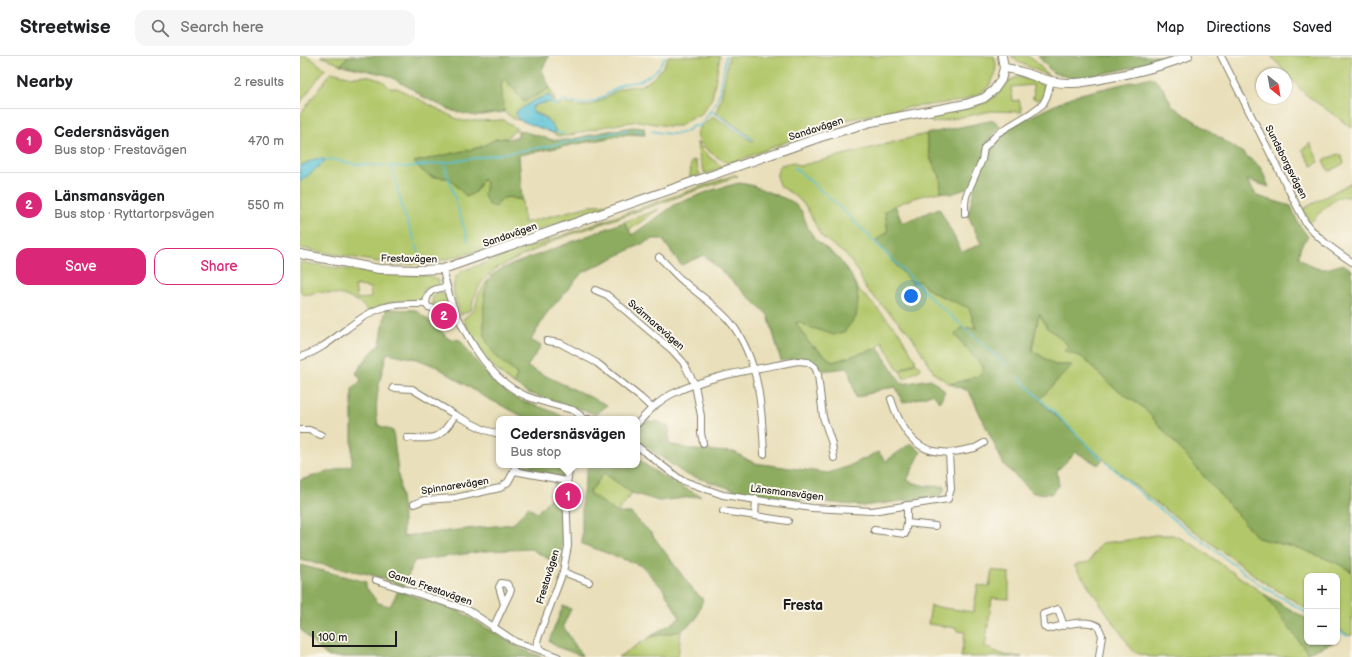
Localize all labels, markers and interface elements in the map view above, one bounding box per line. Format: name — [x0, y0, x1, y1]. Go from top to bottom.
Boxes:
search box — [135, 10, 415, 46]
text: Streetwise — [20, 16, 111, 39]
icon: search — [149, 17, 171, 39]
text: Search here — [181, 18, 264, 37]
text: Map — [1156, 19, 1184, 36]
text: Directions — [1206, 19, 1271, 36]
text: Saved — [1293, 19, 1332, 36]
north arrow — [1256, 68, 1292, 104]
text: Nearby — [16, 72, 73, 92]
text: 2 results — [234, 74, 284, 90]
street label: Sandavägen — [787, 114, 845, 143]
text: Cedersnäsvägen — [54, 123, 169, 142]
street label: Sundsborgsvägen — [1262, 123, 1310, 201]
text: 1 — [26, 133, 32, 149]
text: 470 m — [248, 133, 284, 149]
text: Bus stop · Frestavägen — [54, 142, 187, 158]
text: Länsmansvägen — [54, 187, 165, 206]
text: 2 — [25, 197, 33, 213]
text: 550 m — [247, 197, 284, 213]
text: Bus stop · Ryttartorpsvägen — [54, 206, 214, 222]
street label: Sandavägen — [481, 220, 539, 250]
button: Save — [16, 248, 146, 285]
button: Share — [154, 248, 284, 285]
street label: Frestavägen — [381, 253, 438, 265]
your location — [901, 286, 921, 306]
street label: Svärmarevägen — [625, 297, 687, 353]
pin: 2 — [431, 301, 457, 331]
popup — [496, 416, 640, 468]
text: Cedersnäsvägen — [510, 425, 626, 444]
text: Bus stop — [510, 444, 561, 460]
street label: Spinnarevägen — [420, 475, 490, 497]
pin: 1 — [555, 481, 581, 511]
street label: Länsmansvägen — [750, 483, 825, 504]
street label: Frestavägen — [534, 548, 562, 606]
street label: Gamla Frestavägen — [386, 568, 474, 608]
map controls — [1304, 573, 1340, 645]
button: + — [1304, 573, 1340, 609]
district label: Fresta — [783, 597, 823, 614]
button: − — [1304, 609, 1340, 645]
scale bar — [312, 629, 397, 648]
text: 100 m — [318, 631, 347, 644]

